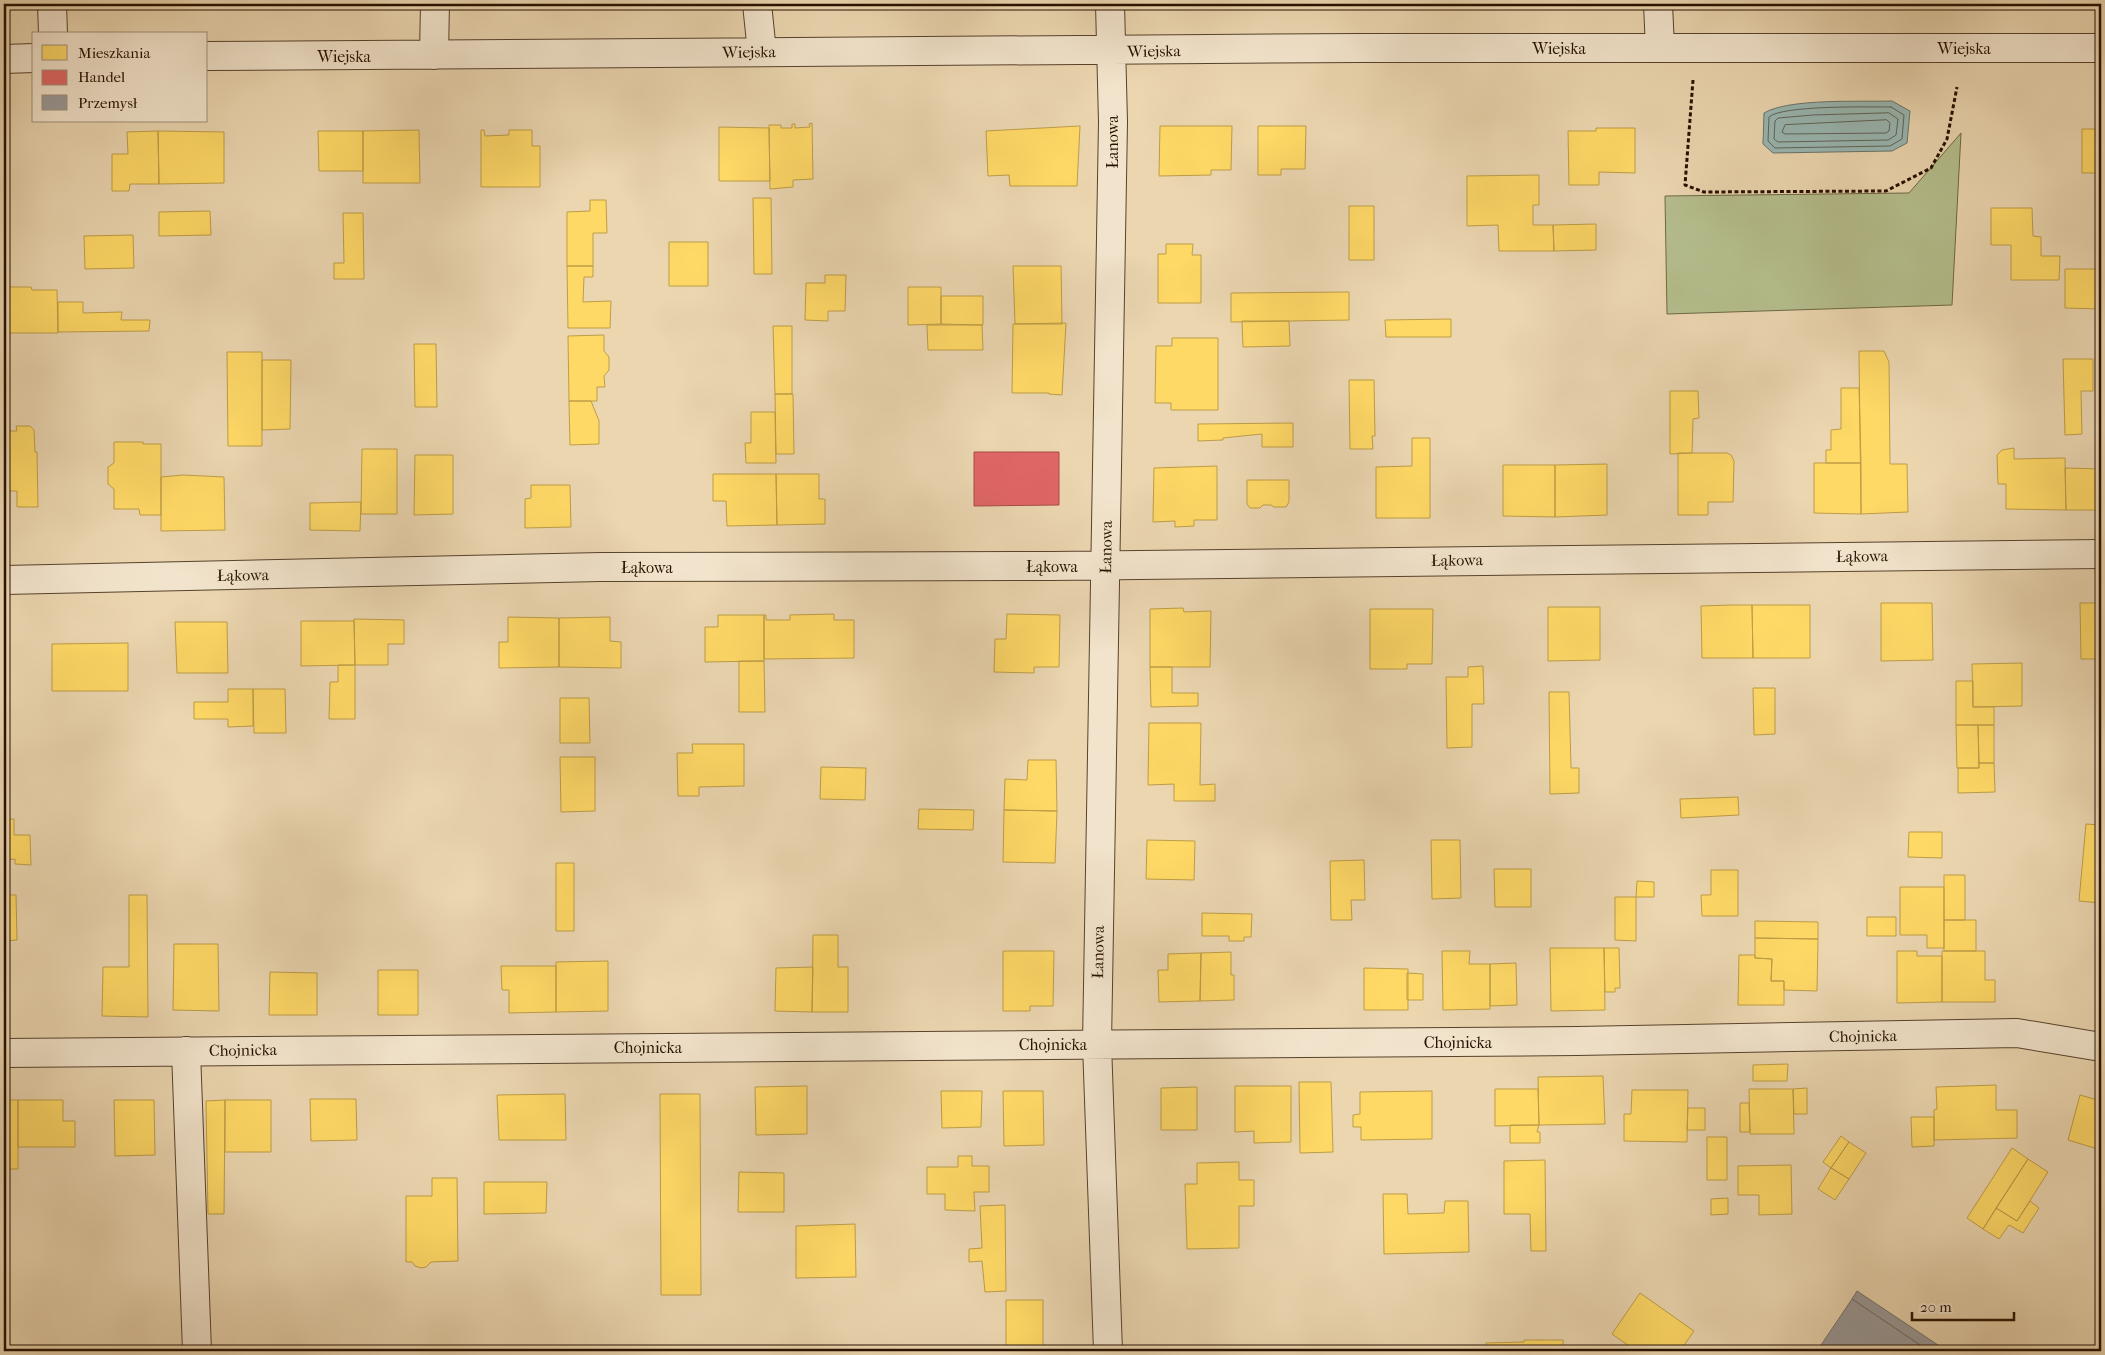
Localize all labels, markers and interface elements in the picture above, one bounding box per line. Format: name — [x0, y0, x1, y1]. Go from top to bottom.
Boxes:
legend — [32, 32, 208, 122]
street label: Wiejska — [1531, 39, 1586, 58]
street label: Wiejska — [1936, 39, 1991, 58]
street label: Wiejska — [1126, 41, 1182, 61]
street label: Wiejska — [721, 42, 777, 62]
text: Mieszkania — [78, 44, 151, 62]
street label: Wiejska — [316, 47, 371, 66]
text: Handel — [78, 68, 125, 86]
text: Przemysł — [78, 94, 138, 112]
street label: Łanowa — [1103, 115, 1122, 169]
street label: Łanowa — [1096, 520, 1116, 574]
street label: Łąkowa — [1836, 546, 1889, 566]
street label: Łąkowa — [1431, 550, 1484, 570]
street label: Łąkowa — [1026, 557, 1079, 576]
street label: Łąkowa — [621, 558, 674, 577]
street label: Łąkowa — [217, 565, 270, 585]
street label: Łanowa — [1088, 925, 1108, 979]
street label: Chojnicka — [1829, 1026, 1898, 1046]
street label: Chojnicka — [1424, 1033, 1493, 1052]
street label: Chojnicka — [1019, 1035, 1088, 1054]
street label: Chojnicka — [614, 1038, 683, 1057]
street label: Chojnicka — [209, 1040, 278, 1060]
scale bar — [1912, 1290, 2015, 1322]
text: 20 m — [1920, 1298, 1952, 1316]

